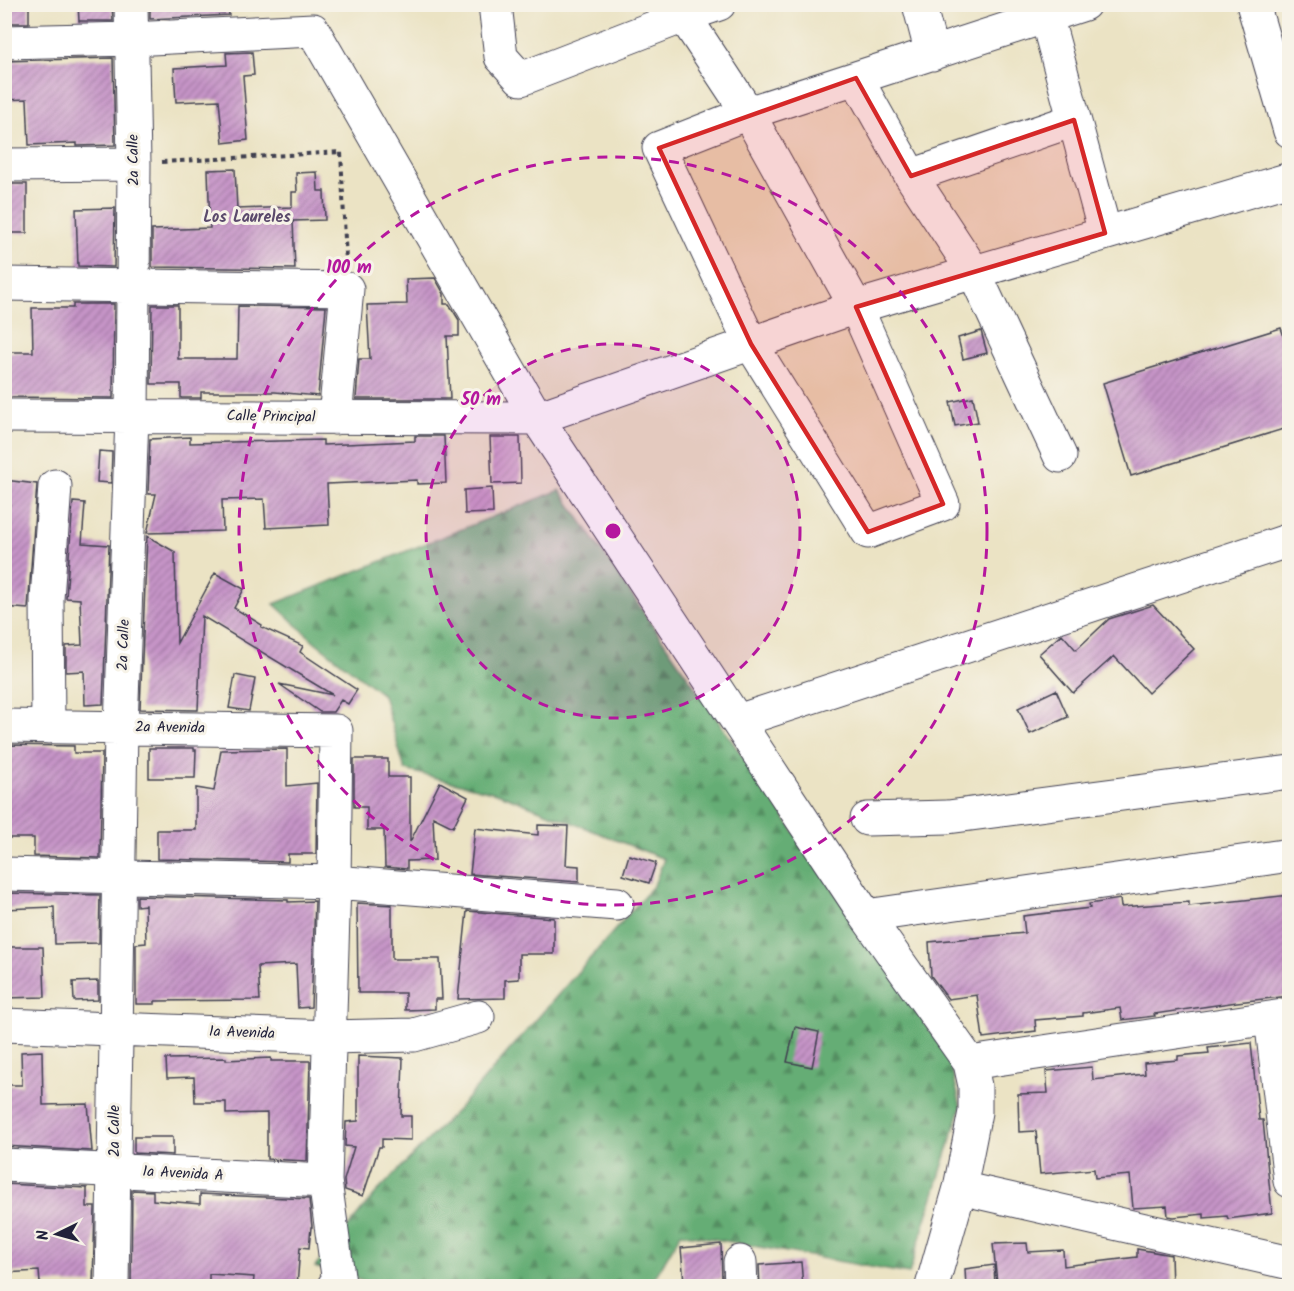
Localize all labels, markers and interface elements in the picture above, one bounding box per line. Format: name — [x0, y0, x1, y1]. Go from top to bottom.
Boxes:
street label: 2a Calle — [122, 134, 146, 186]
district label: Los Laureles — [203, 205, 291, 230]
text: 100 m — [326, 254, 372, 283]
text: 50 m — [460, 386, 501, 415]
street label: Calle Principal — [226, 404, 316, 430]
centre of rings — [603, 521, 623, 541]
street label: 2a Calle — [111, 618, 137, 671]
street label: 2a Avenida — [135, 715, 205, 741]
street label: 1a Avenida — [209, 1020, 275, 1046]
street label: 2a Calle — [103, 1105, 127, 1157]
street label: 1a Avenida A — [142, 1160, 224, 1188]
north arrow — [27, 1204, 87, 1264]
text: N — [31, 1229, 56, 1241]

